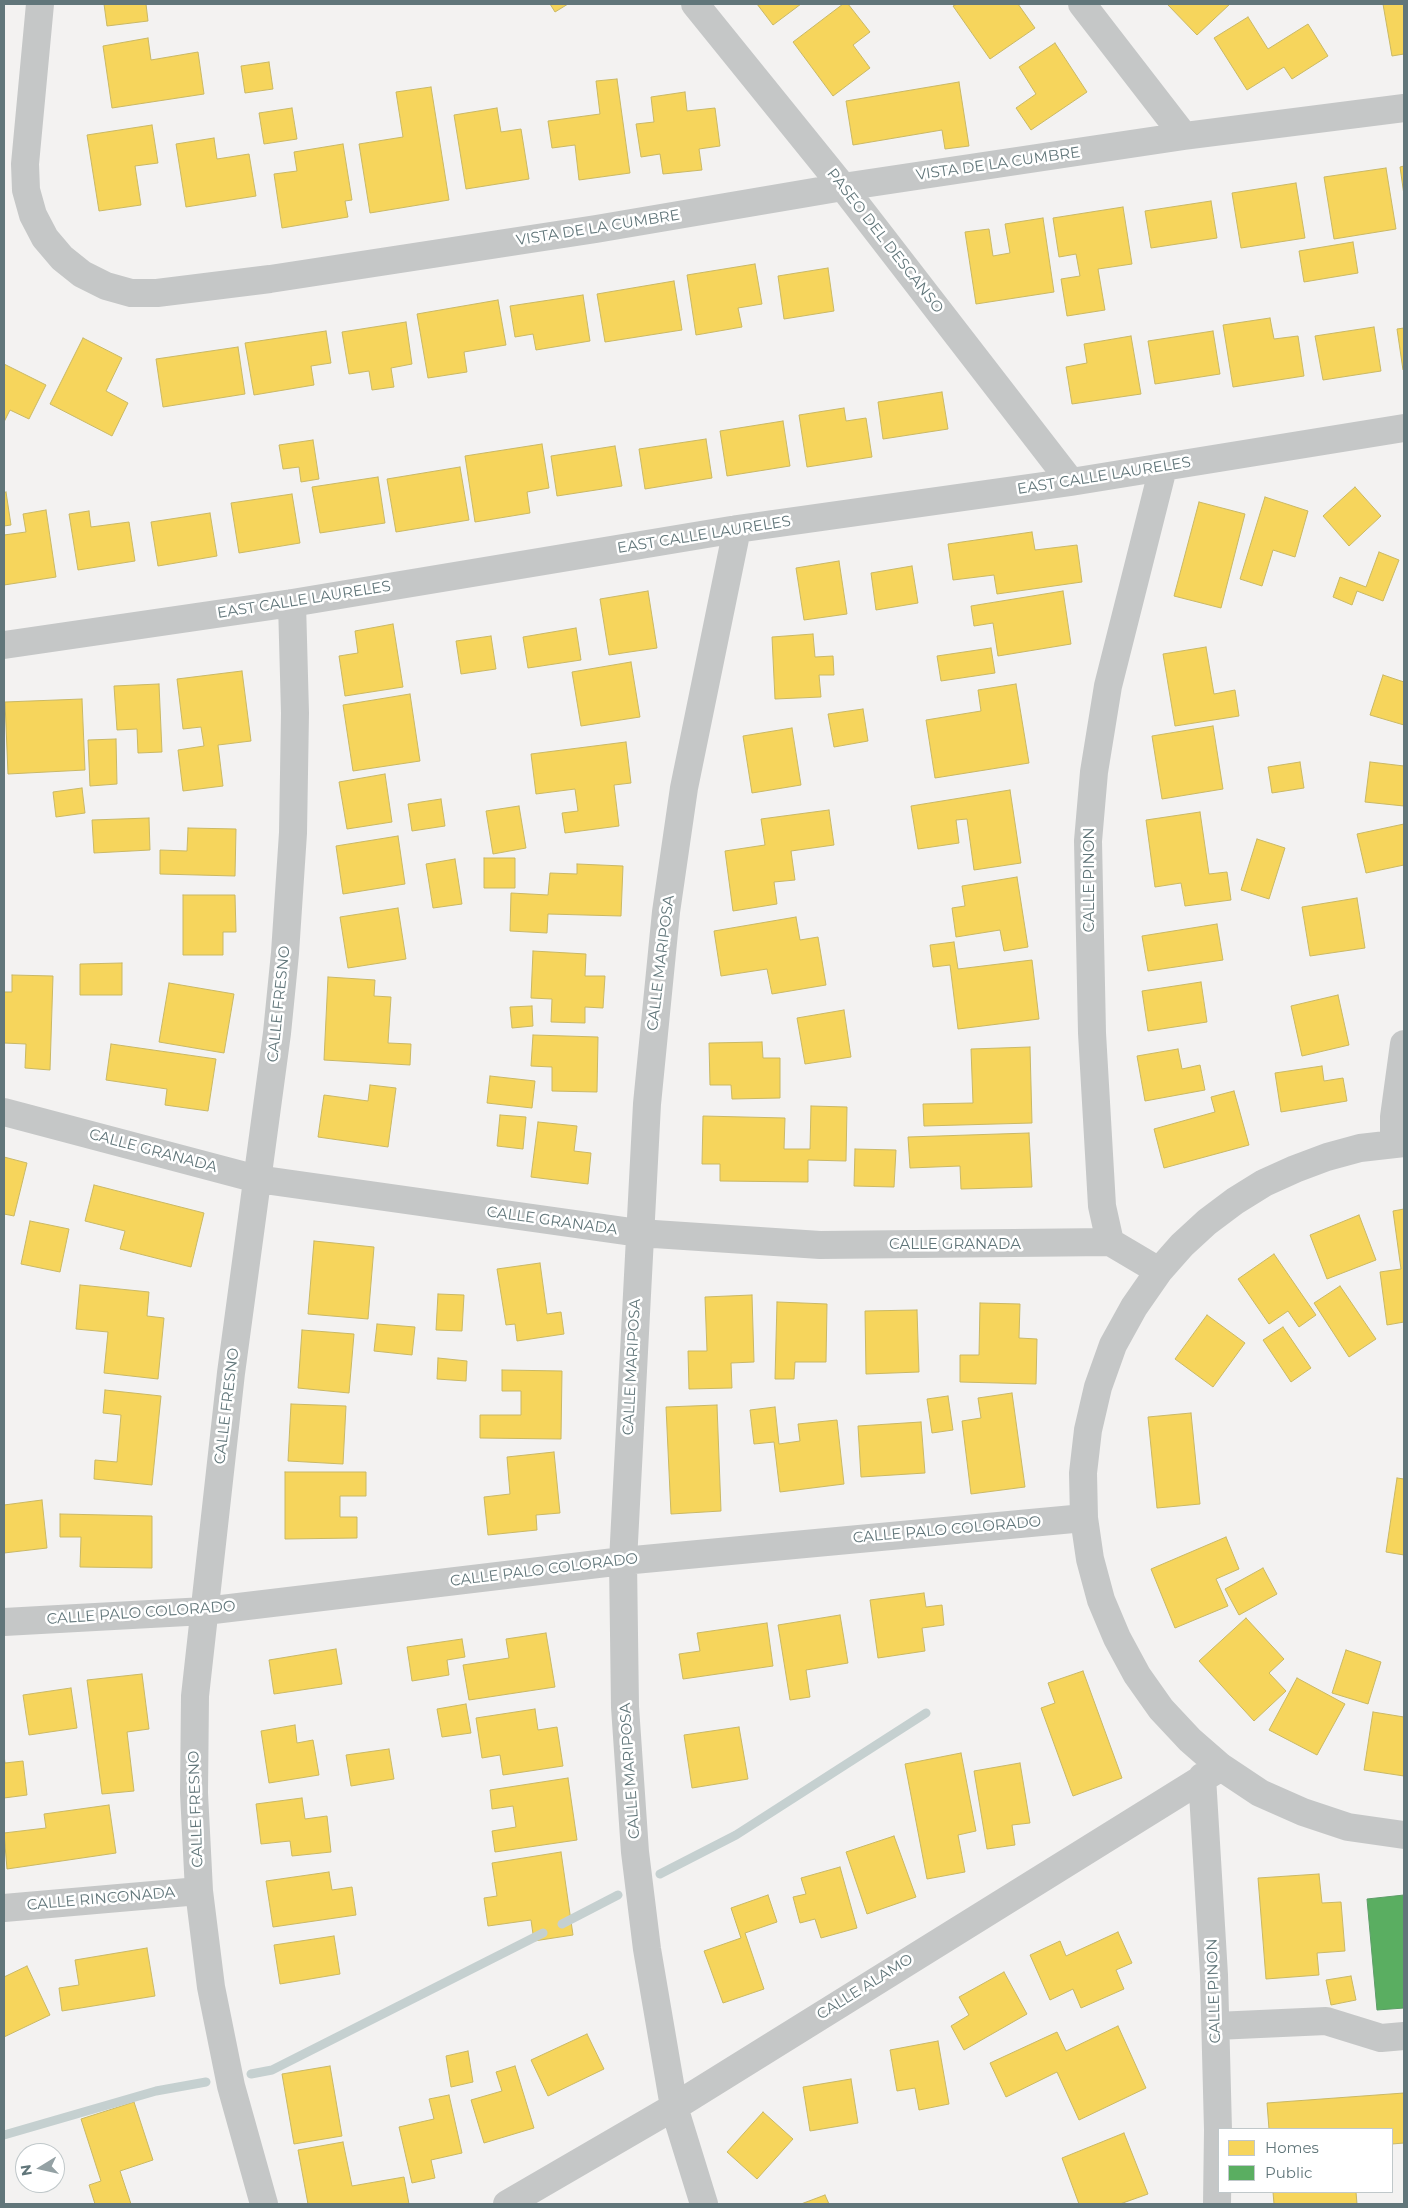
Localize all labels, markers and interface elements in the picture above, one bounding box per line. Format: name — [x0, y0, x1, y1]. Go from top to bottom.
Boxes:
street label: VISTA DE LA CUMBRE — [915, 144, 1081, 184]
street label: PASEO DEL DESCANSO — [823, 165, 947, 317]
street label: VISTA DE LA CUMBRE — [515, 206, 681, 250]
street label: EAST CALLE LAURELES — [1016, 453, 1192, 499]
street label: EAST CALLE LAURELES — [616, 512, 792, 558]
street label: EAST CALLE LAURELES — [216, 577, 392, 623]
street label: CALLE PINON — [1081, 828, 1099, 932]
street label: CALLE MARIPOSA — [644, 894, 678, 1032]
street label: CALLE FRESNO — [264, 945, 294, 1063]
street label: CALLE GRANADA — [87, 1125, 219, 1177]
street label: CALLE GRANADA — [485, 1203, 619, 1239]
street label: CALLE GRANADA — [889, 1236, 1021, 1254]
street label: CALLE MARIPOSA — [619, 1298, 645, 1436]
street label: CALLE FRESNO — [211, 1347, 243, 1465]
street label: CALLE PALO COLORADO — [852, 1513, 1042, 1547]
street label: CALLE PALO COLORADO — [449, 1550, 639, 1590]
street label: CALLE PALO COLORADO — [46, 1597, 236, 1629]
street label: CALLE MARIPOSA — [616, 1702, 644, 1840]
street label: CALLE FRESNO — [185, 1750, 207, 1868]
street label: CALLE RINCONADA — [26, 1884, 176, 1914]
street label: CALLE PINON — [1203, 1938, 1225, 2044]
street label: CALLE ALAMO — [814, 1950, 916, 2024]
legend — [1218, 2128, 1393, 2193]
text: Homes — [1265, 2138, 1319, 2157]
north arrow — [15, 2143, 65, 2193]
text: N — [16, 2163, 36, 2177]
text: Public — [1265, 2163, 1313, 2182]

